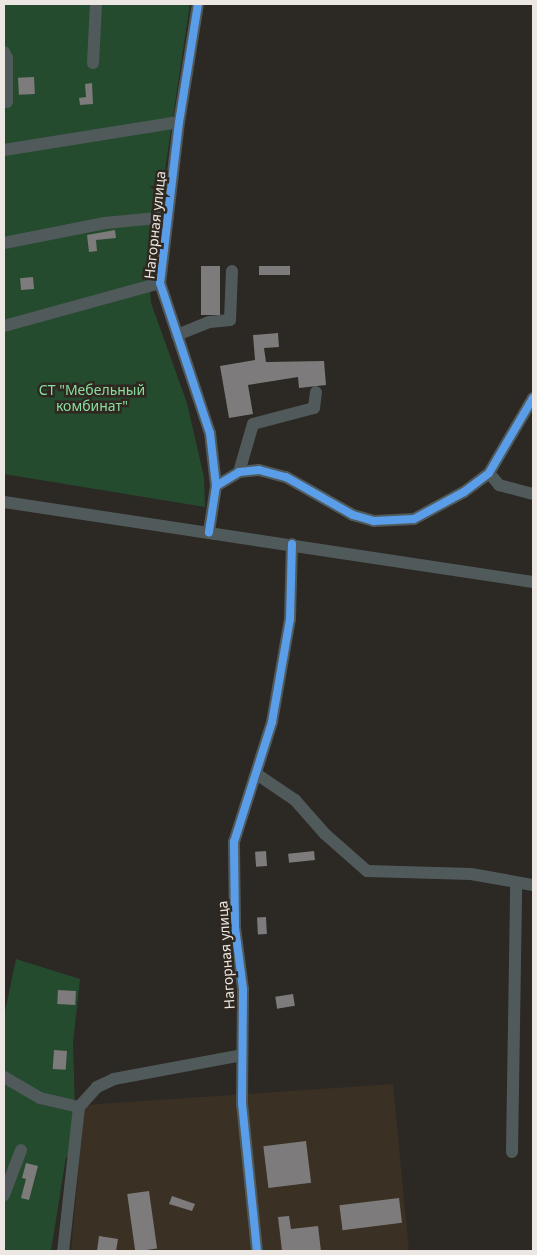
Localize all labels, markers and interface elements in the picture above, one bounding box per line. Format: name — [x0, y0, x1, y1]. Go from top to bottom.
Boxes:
street label: Нагорная улица — [141, 170, 169, 280]
park label: СТ "Мебельный комбинат" — [39, 382, 145, 414]
street label: Нагорная улица — [214, 900, 238, 1010]

